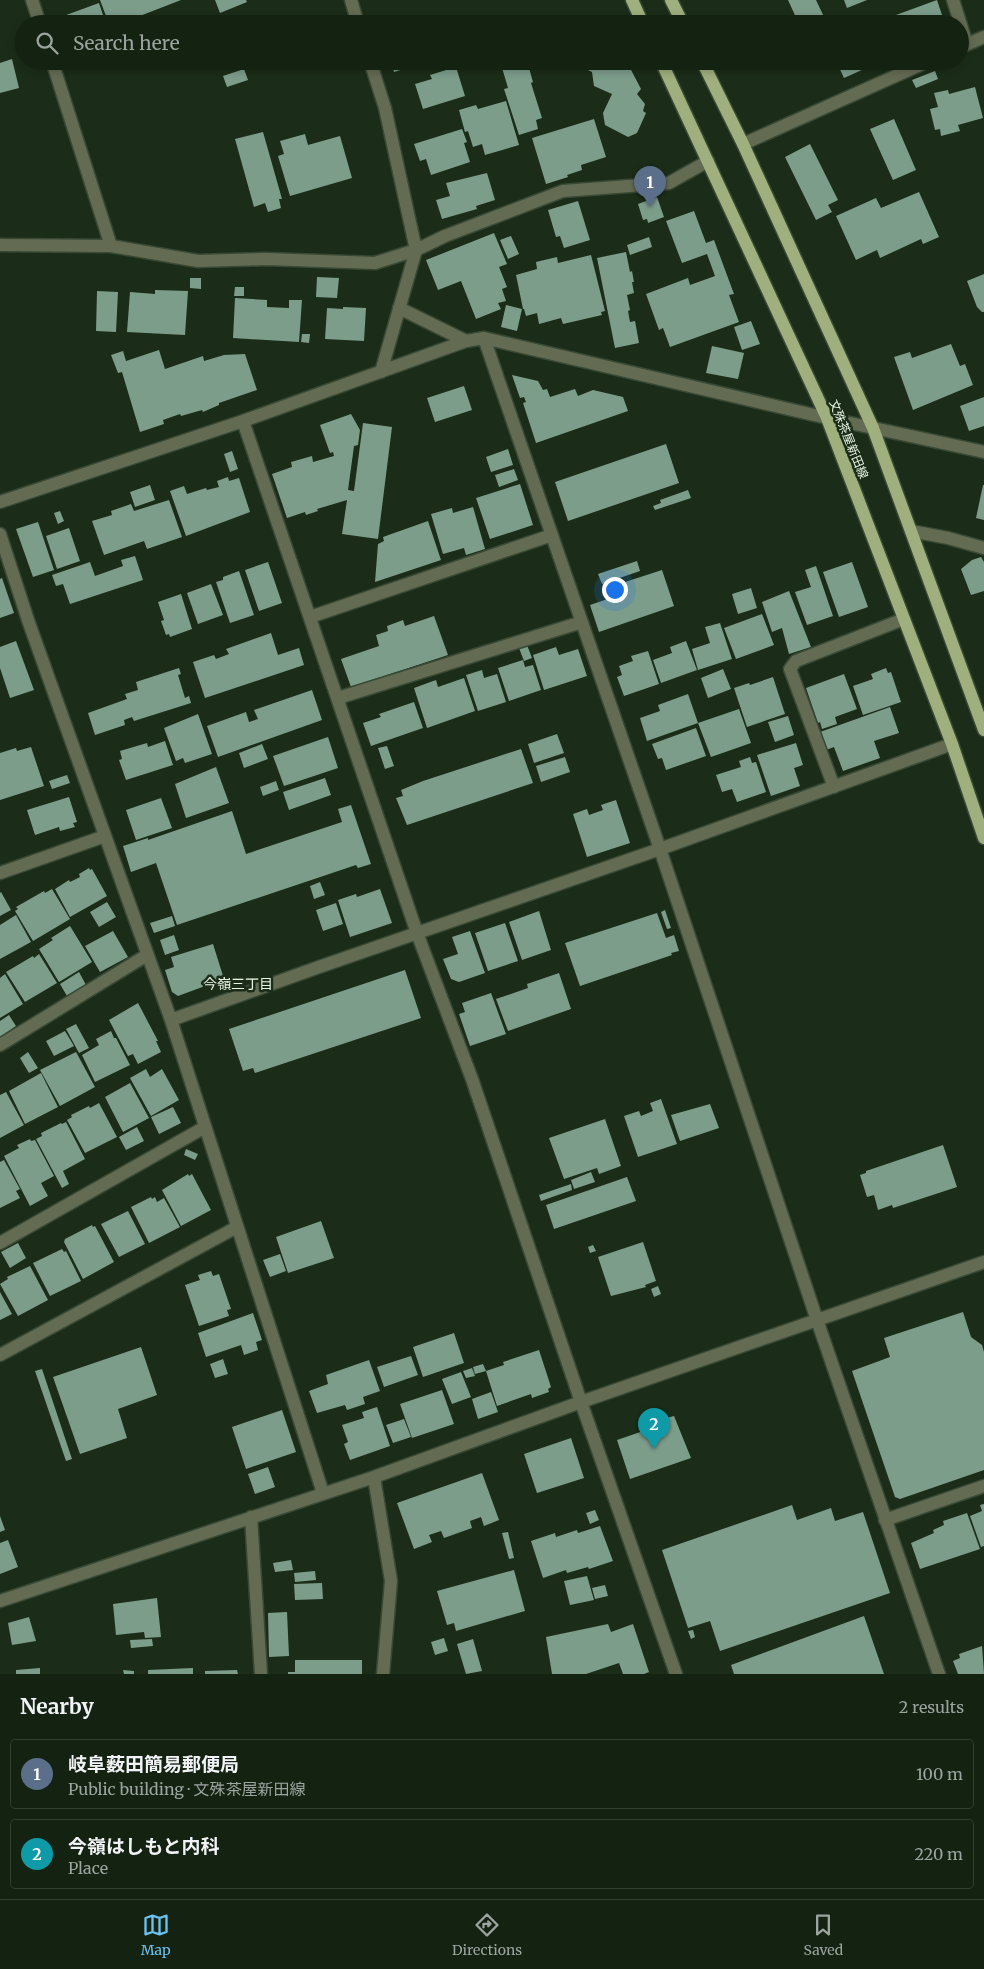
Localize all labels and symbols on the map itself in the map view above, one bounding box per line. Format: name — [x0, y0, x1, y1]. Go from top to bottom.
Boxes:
pin: 1 — [634, 166, 666, 207]
street label: 文殊茶屋新田線 — [826, 397, 872, 481]
your location — [602, 577, 628, 603]
district label: 今嶺三丁目 — [203, 975, 273, 993]
pin: 2 — [638, 1408, 670, 1449]

